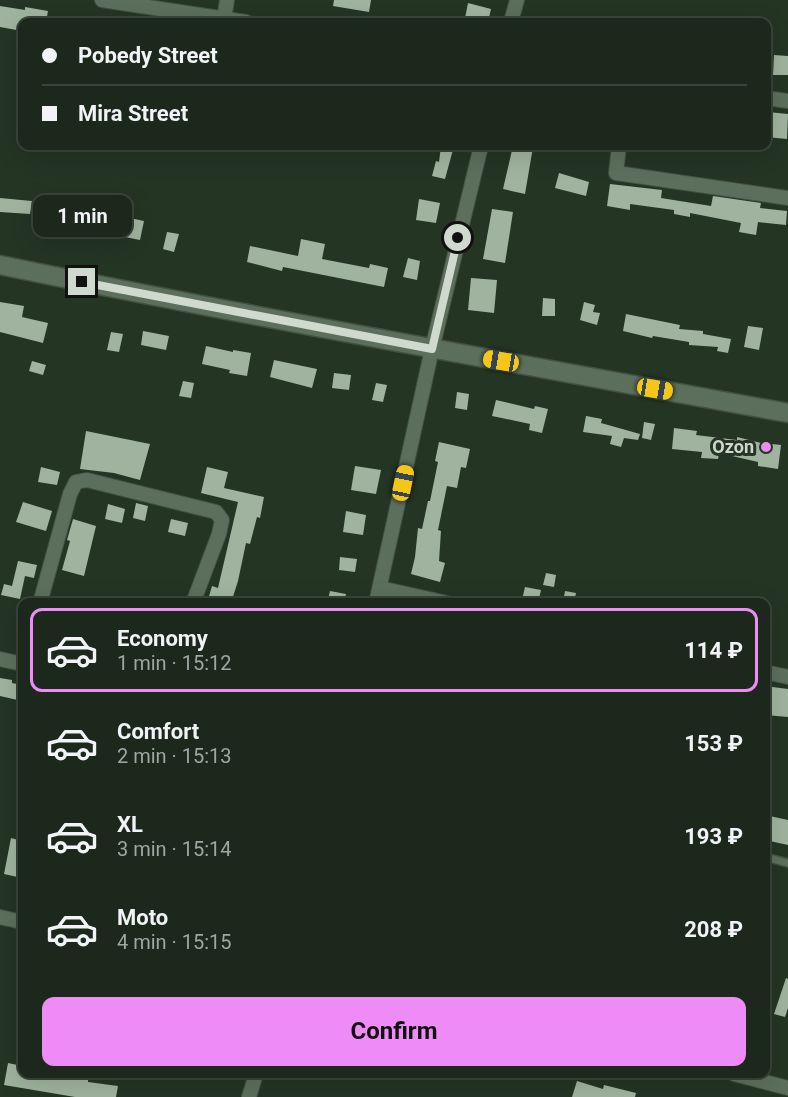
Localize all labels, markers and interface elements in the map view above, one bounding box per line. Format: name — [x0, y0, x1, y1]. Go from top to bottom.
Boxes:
text: Pobedy Street — [78, 43, 218, 68]
text: Mira Street — [78, 101, 188, 126]
callout: 1 min — [32, 195, 132, 237]
text: 1 min — [57, 204, 108, 228]
route start — [444, 224, 471, 251]
route end — [68, 268, 95, 295]
car — [482, 349, 520, 373]
car — [636, 377, 674, 401]
place label: Ozon — [712, 436, 754, 457]
marker: Ozon — [759, 440, 773, 454]
car — [390, 464, 416, 502]
icon: car — [45, 623, 99, 677]
text: Economy — [117, 626, 208, 651]
text: 114 ₽ — [684, 638, 743, 663]
text: 1 min · 15:12 — [117, 651, 232, 675]
icon: car — [45, 716, 99, 770]
text: Comfort — [117, 719, 199, 744]
text: 153 ₽ — [684, 731, 743, 756]
text: 2 min · 15:13 — [117, 744, 232, 768]
icon: car — [45, 809, 99, 863]
text: XL — [117, 812, 143, 837]
text: 193 ₽ — [684, 824, 743, 849]
text: 3 min · 15:14 — [117, 837, 232, 861]
icon: car — [45, 902, 99, 956]
text: Moto — [117, 905, 168, 930]
text: 208 ₽ — [684, 917, 743, 942]
text: 4 min · 15:15 — [117, 930, 232, 954]
button: Confirm — [42, 997, 746, 1066]

